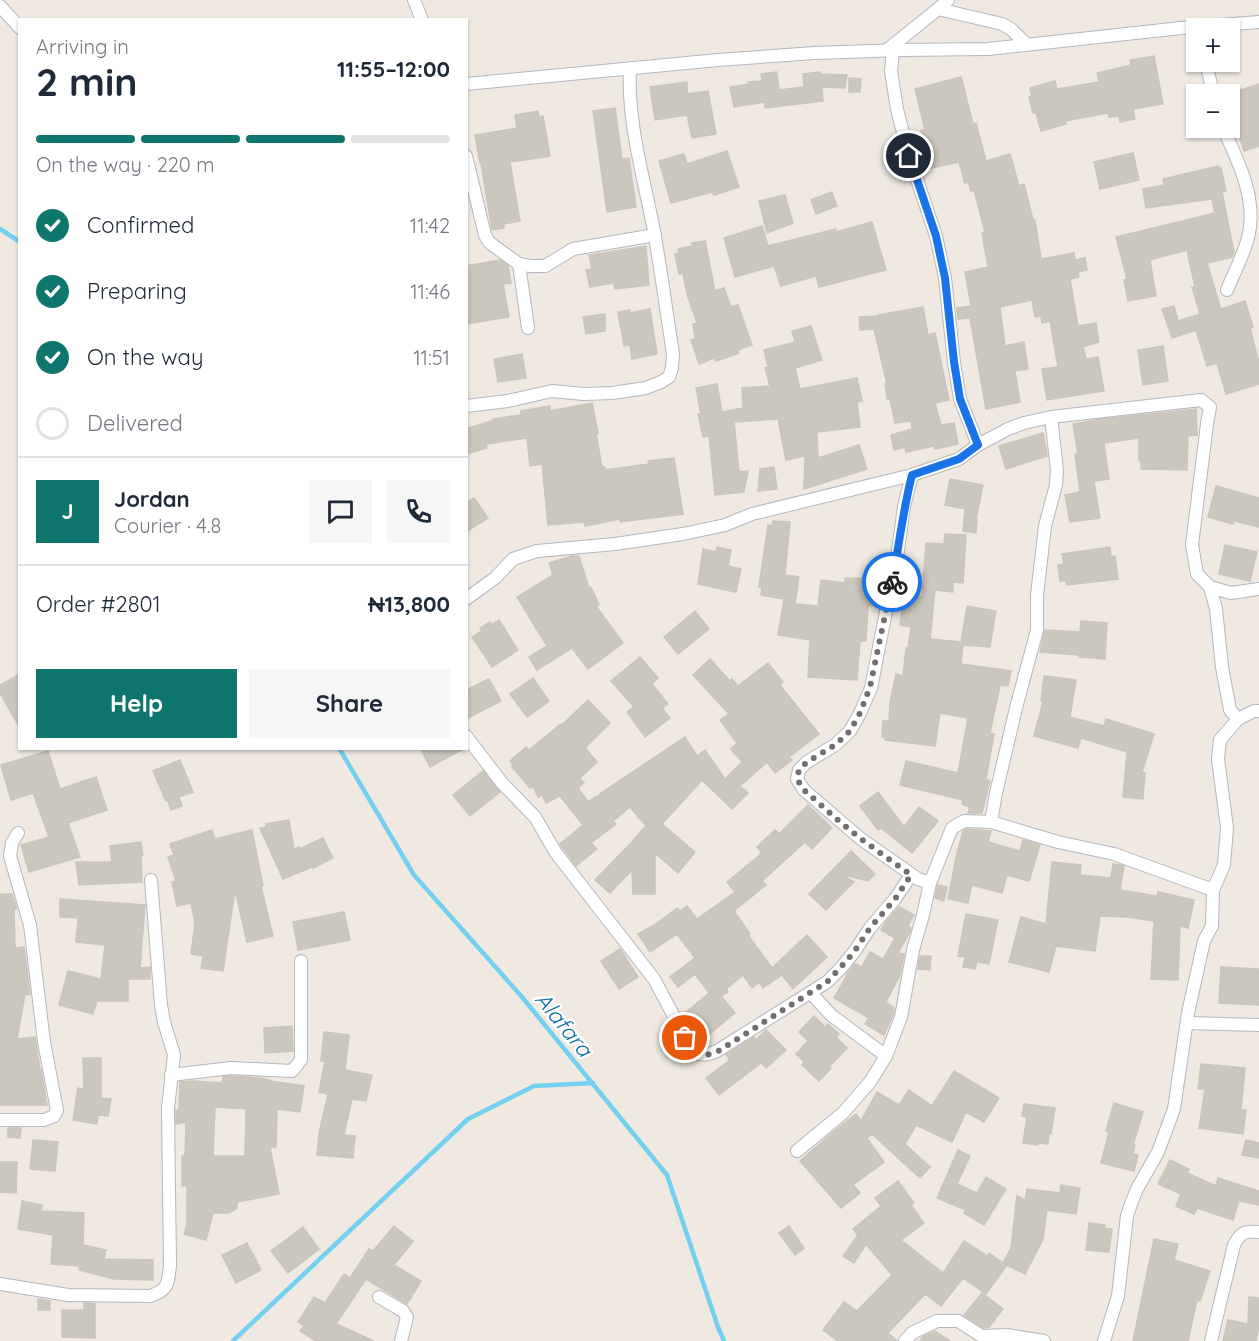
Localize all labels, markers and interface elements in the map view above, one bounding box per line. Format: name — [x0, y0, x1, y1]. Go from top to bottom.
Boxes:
map controls — [1186, 18, 1240, 138]
button: + — [1186, 18, 1240, 72]
text: Arriving in — [36, 34, 129, 59]
text: 11:55–12:00 — [337, 55, 450, 83]
text: 2 min — [36, 57, 138, 106]
button: − — [1186, 84, 1240, 138]
pin — [883, 130, 934, 181]
icon: home — [892, 139, 925, 172]
text: On the way · 220 m — [36, 152, 214, 177]
icon: check — [36, 209, 69, 242]
text: Confirmed — [87, 211, 194, 239]
text: 11:42 — [410, 213, 450, 238]
icon: check — [36, 275, 69, 308]
text: Preparing — [87, 277, 187, 305]
text: 11:46 — [410, 279, 450, 304]
icon: check — [36, 341, 69, 374]
text: On the way — [87, 343, 203, 371]
text: 11:51 — [413, 345, 450, 370]
text: Delivered — [87, 409, 183, 437]
button: chat — [309, 480, 372, 543]
button: phone — [387, 480, 450, 543]
text: Jordan — [114, 485, 190, 513]
text: J — [61, 497, 74, 525]
text: Courier · 4.8 — [114, 513, 221, 538]
courier — [862, 552, 922, 612]
icon: bike — [876, 566, 909, 599]
text: Order #2801 — [36, 590, 161, 618]
text: ₦13,800 — [368, 590, 450, 618]
button: Help — [36, 669, 237, 738]
button: Share — [249, 669, 450, 738]
water label: Alafara — [529, 986, 600, 1063]
pin — [659, 1012, 710, 1063]
icon: bag — [668, 1021, 701, 1054]

